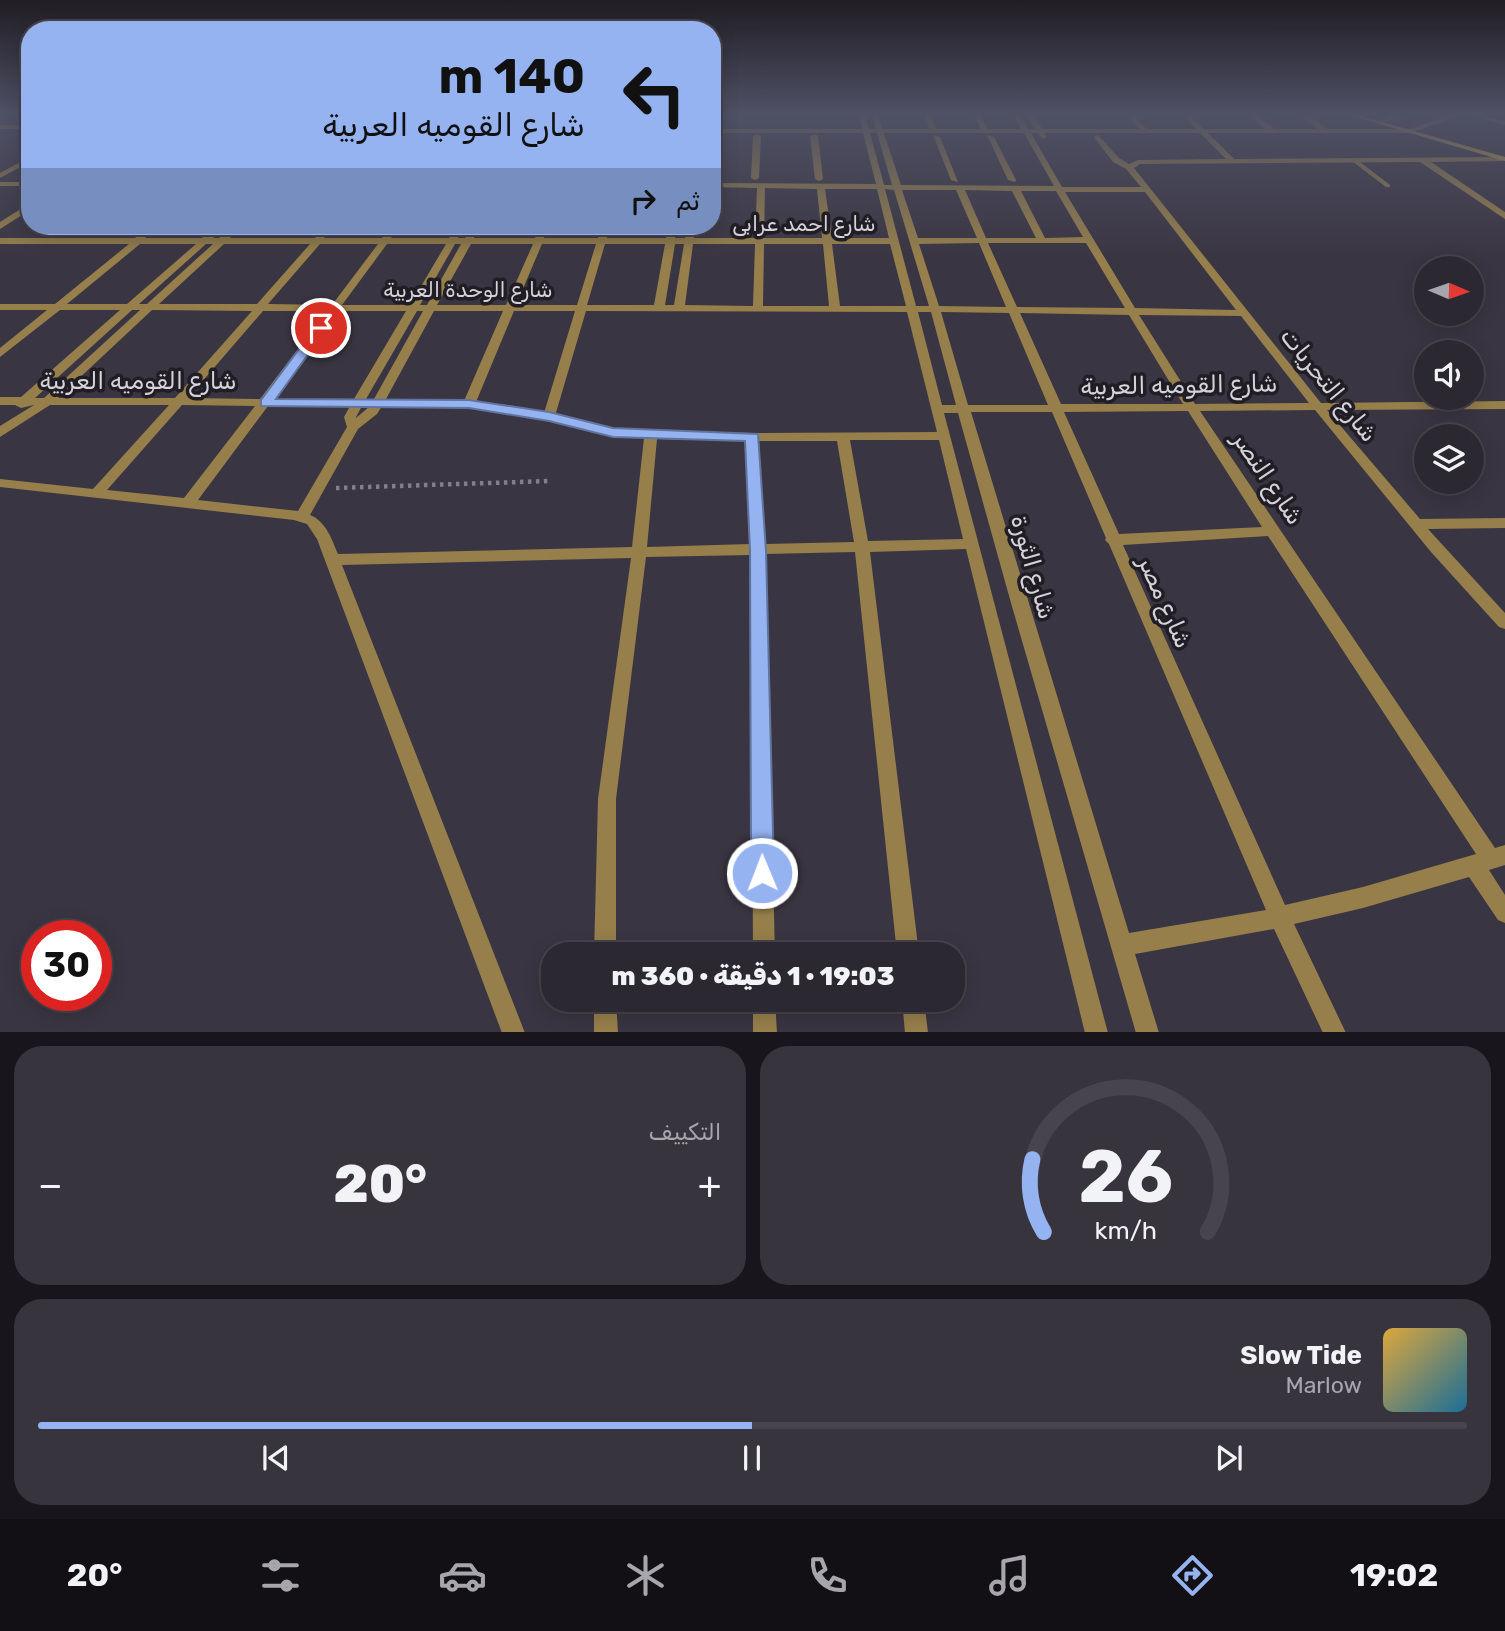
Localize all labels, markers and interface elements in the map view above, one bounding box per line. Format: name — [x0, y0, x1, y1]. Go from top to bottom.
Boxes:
text: 140 m — [439, 47, 585, 105]
icon: left — [609, 49, 700, 140]
text: شارع القوميه العربية — [322, 106, 585, 144]
icon: right — [624, 182, 662, 220]
text: ثم — [676, 186, 700, 217]
street label: شارع احمد عرابى — [732, 211, 876, 238]
north arrow — [1414, 256, 1484, 326]
map controls — [1414, 256, 1484, 494]
street label: شارع الوحدة العربية — [383, 277, 553, 304]
pin — [291, 298, 351, 358]
icon: arrive — [302, 309, 340, 347]
street label: شارع التحريات — [1273, 322, 1383, 449]
button: sound — [1414, 340, 1484, 410]
street label: شارع القوميه العربية — [39, 367, 237, 397]
street label: شارع القوميه العربية — [1080, 369, 1278, 403]
street label: شارع النصر — [1224, 424, 1309, 531]
button: layers — [1414, 424, 1484, 494]
street label: شارع الثورة — [1003, 512, 1061, 623]
street label: شارع مصر — [1130, 550, 1198, 653]
position arrow — [725, 836, 799, 910]
speed limit sign: 30 — [21, 920, 112, 1011]
text: 19:03 · 1 دقيقة · 360 m — [612, 961, 894, 992]
text: التكييف — [649, 1118, 722, 1146]
text: 26 — [1078, 1134, 1173, 1220]
text: 20° — [334, 1153, 427, 1215]
text: − — [38, 1162, 63, 1208]
text: + — [698, 1162, 722, 1208]
text: km/h — [1094, 1215, 1156, 1244]
text: Slow Tide — [1240, 1340, 1362, 1371]
text: Marlow — [1285, 1371, 1362, 1399]
icon: previous — [257, 1439, 295, 1477]
icon: pause — [733, 1439, 771, 1477]
icon: next — [1210, 1439, 1248, 1477]
icon: filters — [256, 1551, 305, 1600]
icon: car — [438, 1551, 487, 1600]
icon: climate — [621, 1551, 670, 1600]
icon: phone — [803, 1551, 852, 1600]
icon: music — [985, 1551, 1034, 1600]
icon: directions — [1168, 1551, 1217, 1600]
text: 20° — [67, 1556, 122, 1594]
text: 19:02 — [1350, 1556, 1438, 1594]

